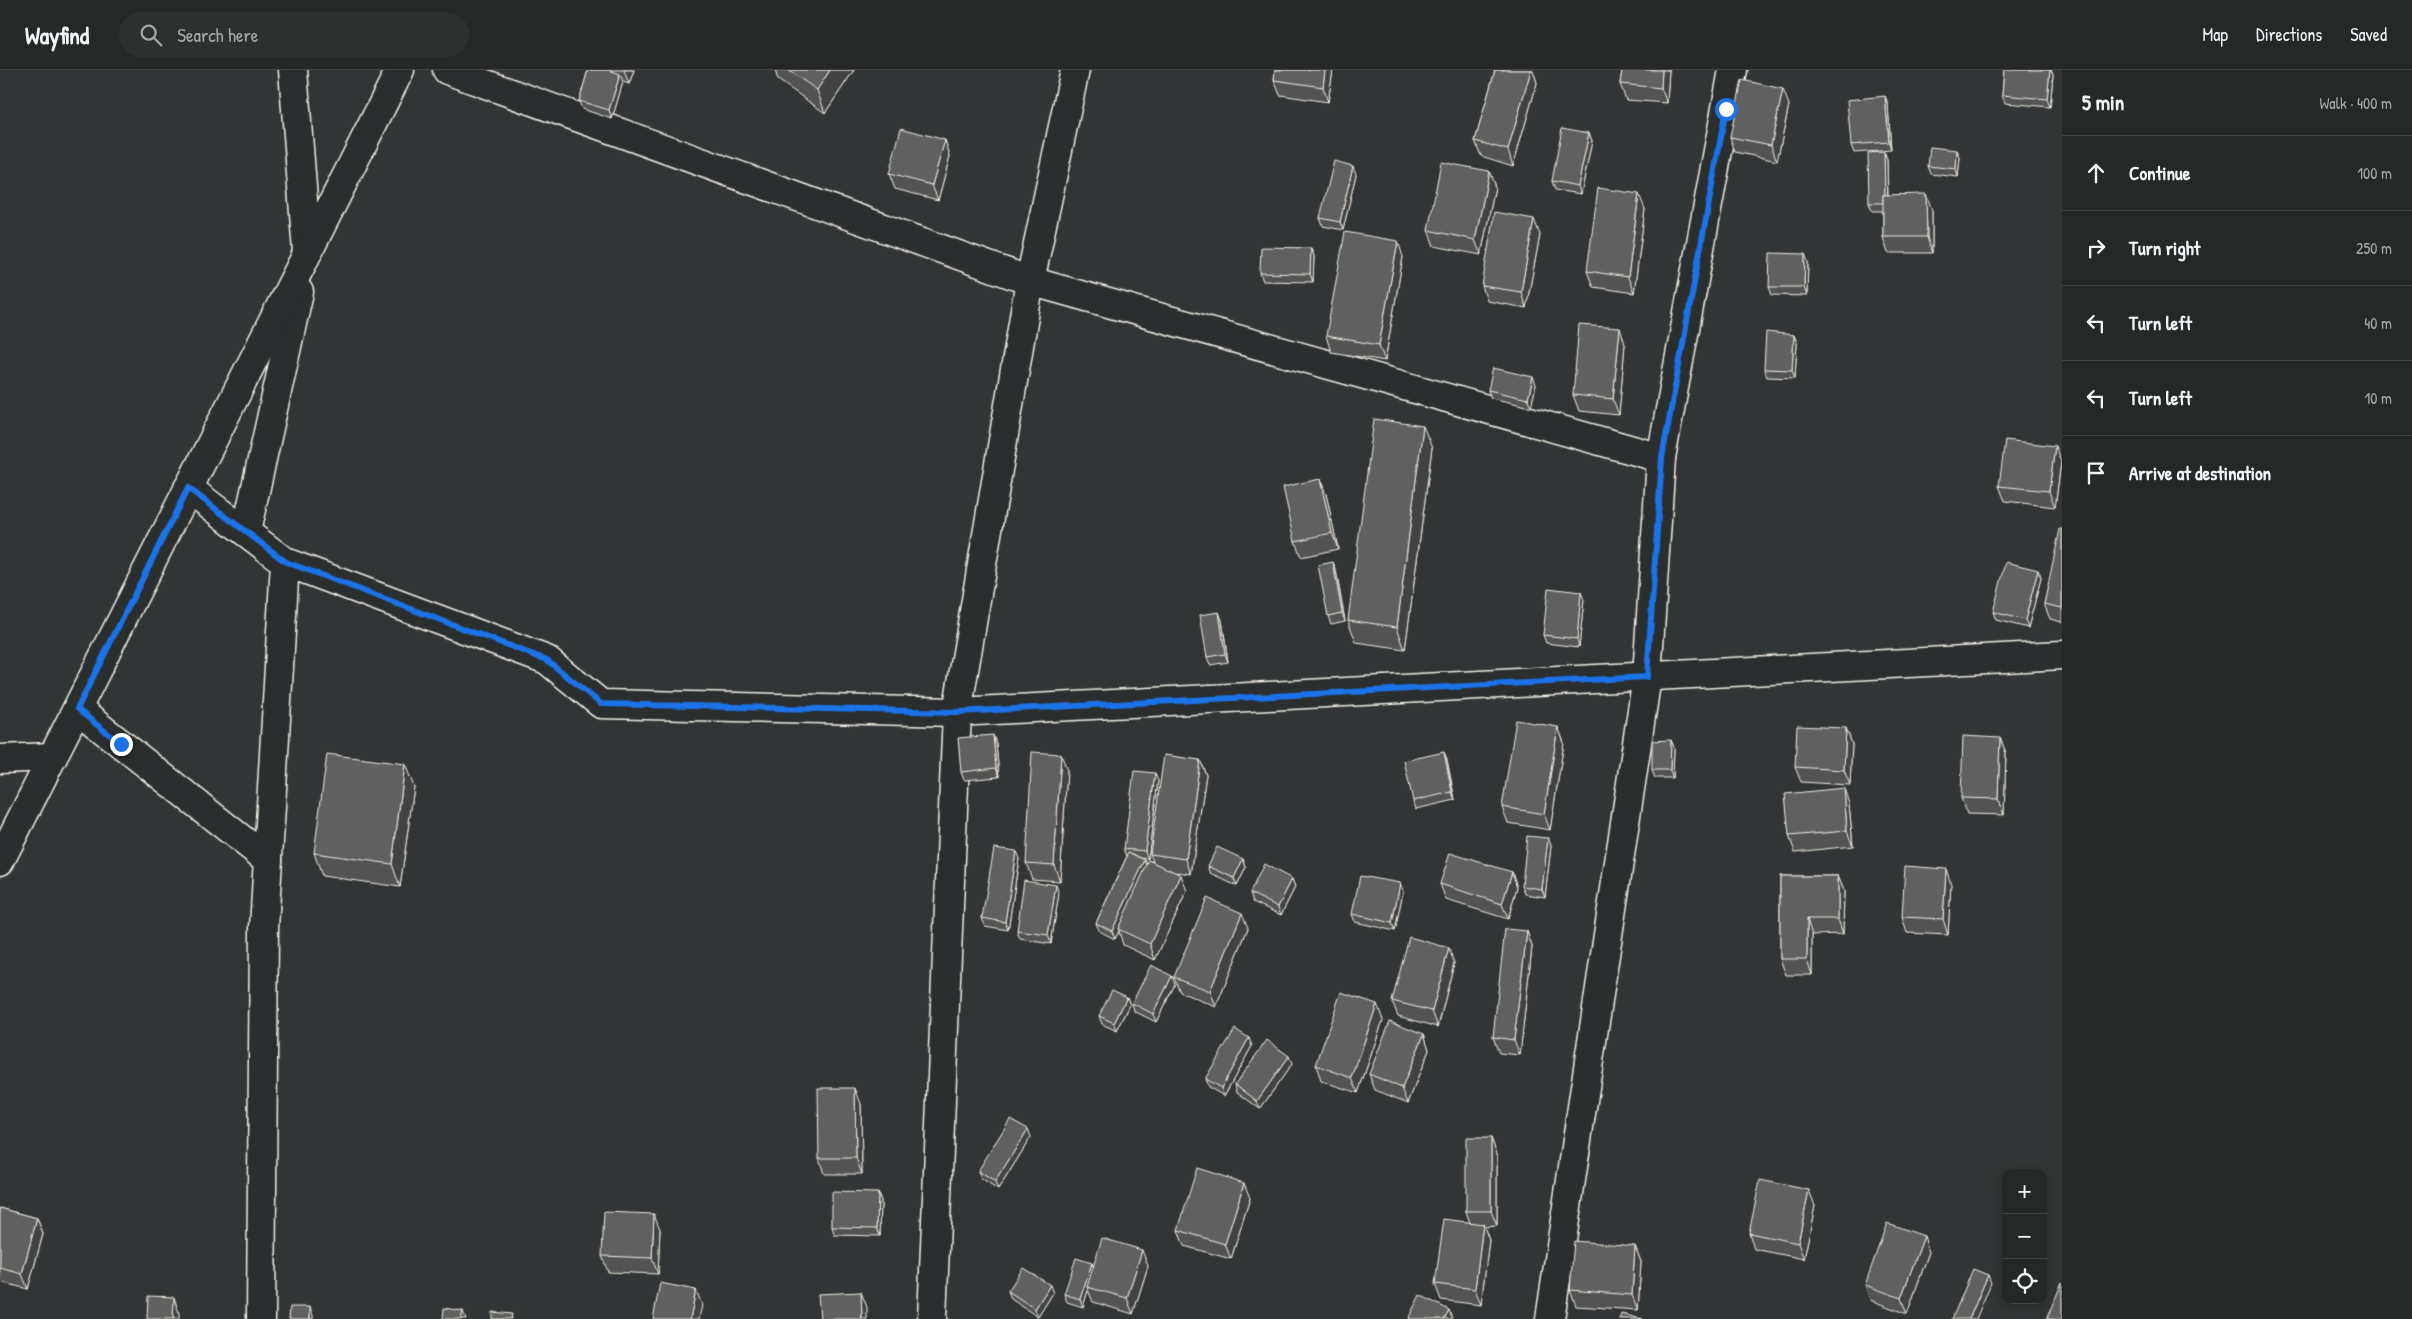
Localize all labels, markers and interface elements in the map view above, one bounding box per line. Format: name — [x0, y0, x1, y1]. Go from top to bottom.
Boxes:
search box — [119, 12, 469, 57]
text: Wayfind — [25, 19, 89, 51]
icon: search — [137, 21, 165, 49]
text: Search here — [177, 22, 258, 48]
text: Map — [2203, 22, 2228, 47]
text: Directions — [2256, 22, 2322, 47]
text: Saved — [2350, 22, 2387, 47]
text: 5 min — [2082, 88, 2124, 117]
text: Walk · 400 m — [2320, 92, 2392, 114]
route start — [1715, 98, 1738, 121]
icon: ahead — [2082, 159, 2110, 187]
text: Continue — [2129, 160, 2190, 186]
text: 100 m — [2357, 162, 2392, 184]
icon: right — [2082, 234, 2110, 262]
text: Turn right — [2129, 235, 2200, 261]
text: 250 m — [2356, 237, 2392, 259]
icon: left — [2082, 309, 2110, 337]
text: Turn left — [2129, 310, 2192, 336]
text: 40 m — [2364, 312, 2392, 334]
icon: left — [2082, 384, 2110, 412]
text: Turn left — [2129, 385, 2192, 411]
text: 10 m — [2364, 387, 2392, 409]
icon: arrive — [2082, 459, 2110, 487]
text: Arrive at destination — [2129, 460, 2271, 486]
route end — [110, 733, 133, 756]
map controls — [2002, 1169, 2047, 1304]
button: + — [2002, 1169, 2047, 1214]
button: − — [2002, 1214, 2047, 1259]
button: locate — [2002, 1259, 2047, 1304]

